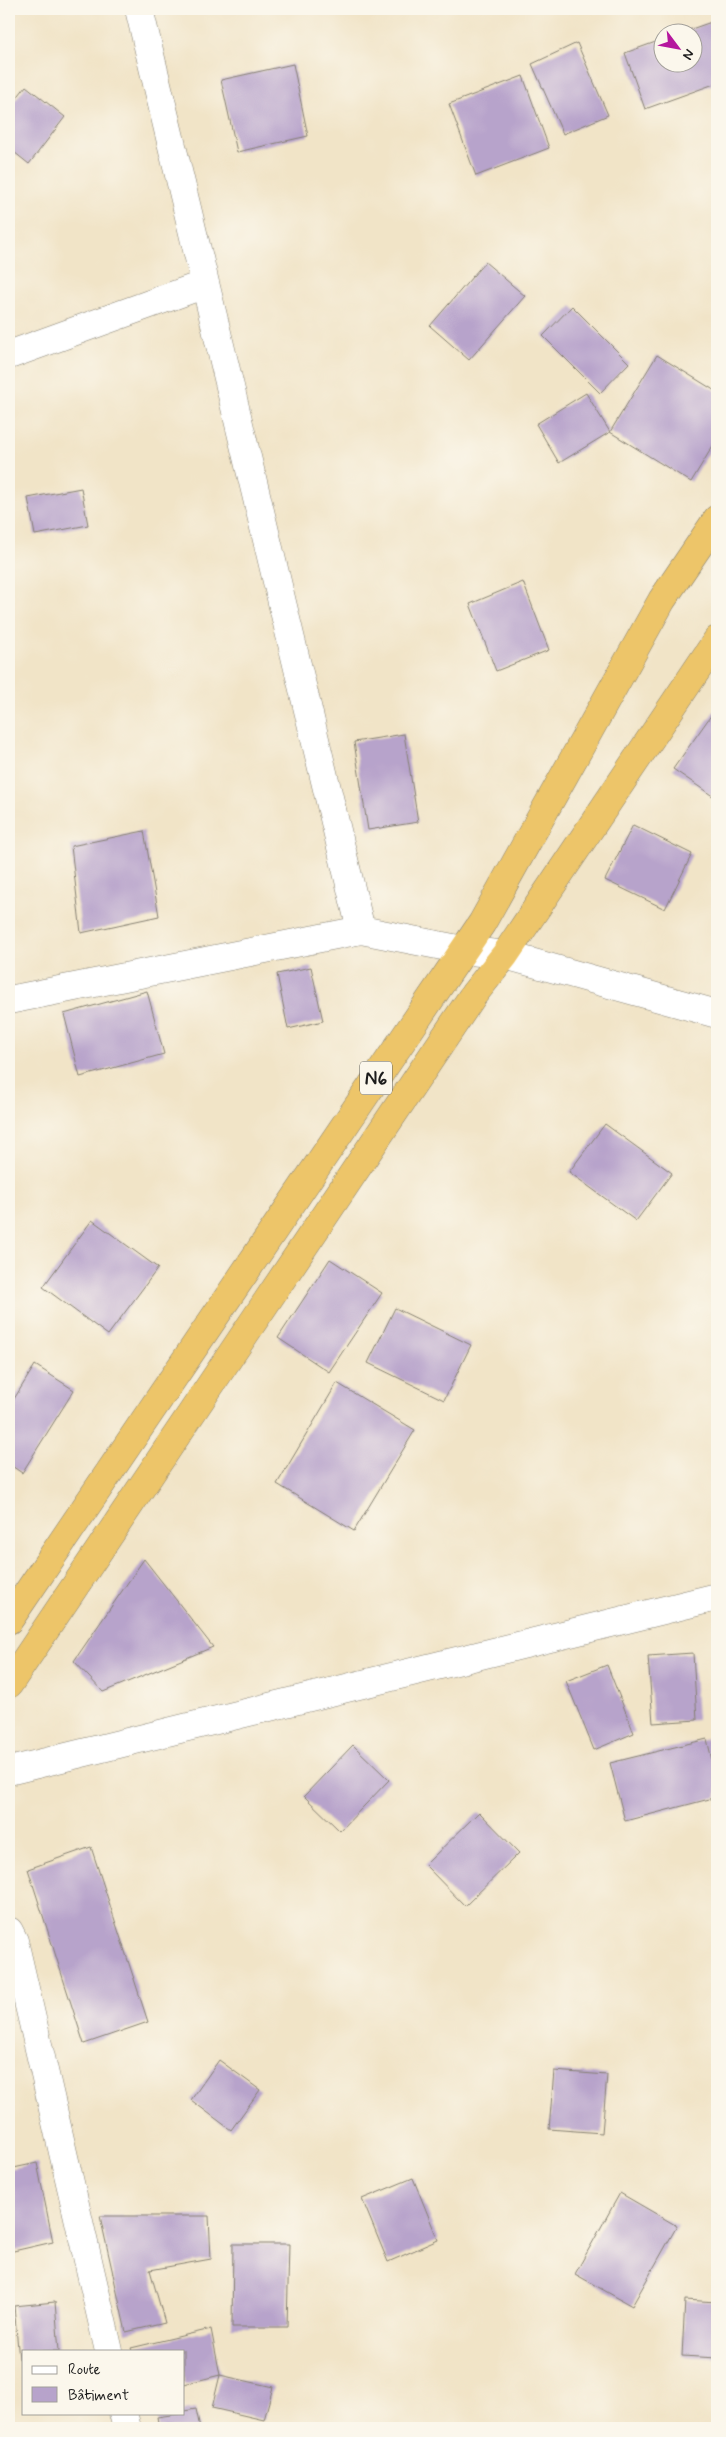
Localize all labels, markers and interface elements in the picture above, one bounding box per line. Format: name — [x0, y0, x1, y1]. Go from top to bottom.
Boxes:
north arrow — [654, 22, 704, 72]
text: N — [678, 46, 698, 63]
road number: N6 — [360, 1062, 392, 1094]
legend — [22, 2350, 185, 2414]
text: Route — [68, 2360, 101, 2380]
text: Bâtiment — [68, 2386, 129, 2406]

